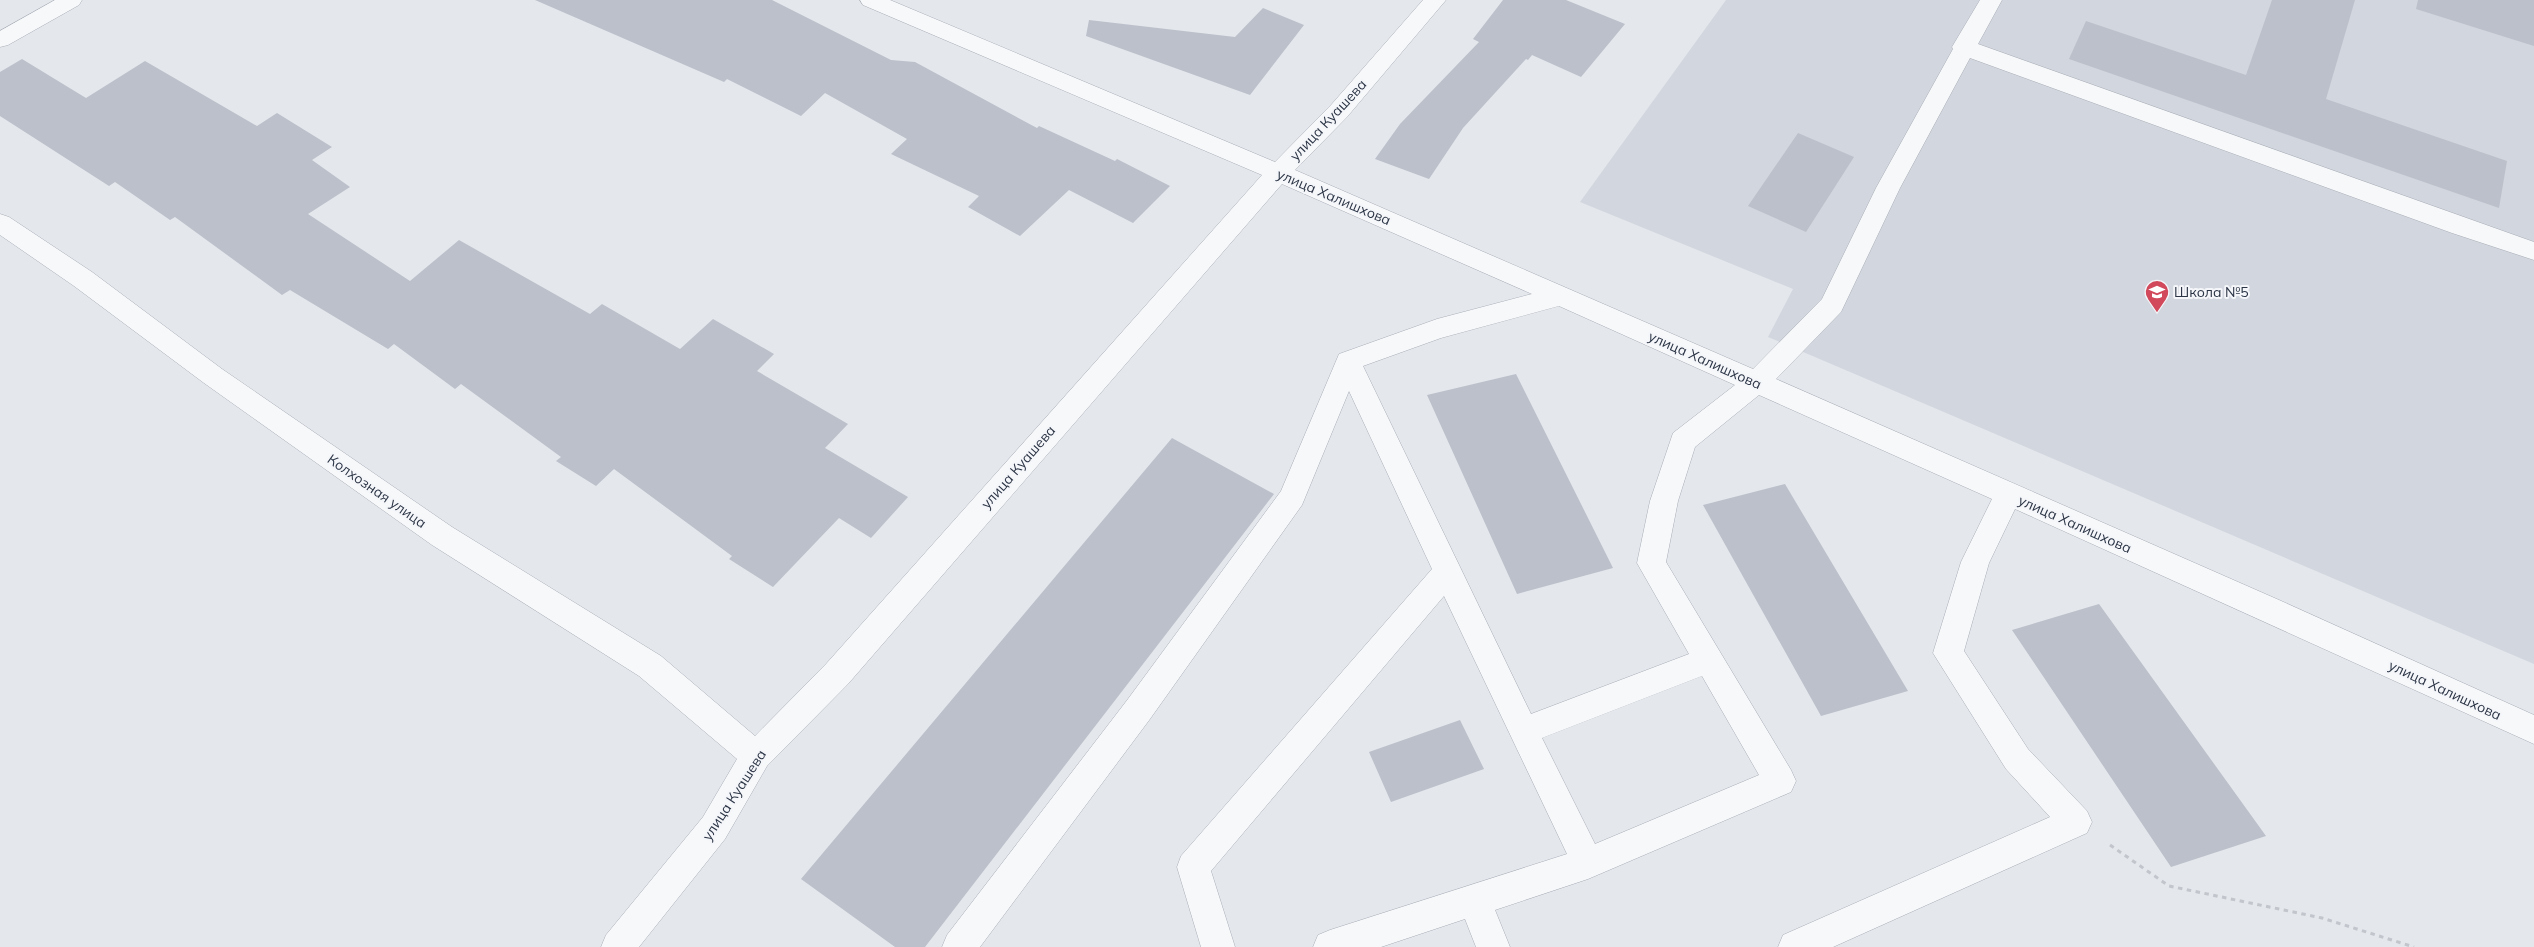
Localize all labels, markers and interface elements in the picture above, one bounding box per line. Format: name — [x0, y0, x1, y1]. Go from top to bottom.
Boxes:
street label: улица Куашева — [1286, 76, 1370, 164]
street label: улица Халишхова — [1274, 165, 1394, 229]
school or university icon: Школа №5 — [2144, 279, 2170, 313]
place label: Школа №5 — [2174, 283, 2249, 301]
street label: улица Халишхова — [1646, 327, 1764, 393]
street label: улица Куашева — [977, 422, 1059, 512]
street label: Колхозная улица — [324, 450, 430, 532]
street label: улица Халишхова — [2016, 491, 2134, 557]
street label: улица Халишхова — [2386, 656, 2504, 724]
street label: улица Куашева — [698, 746, 770, 844]

